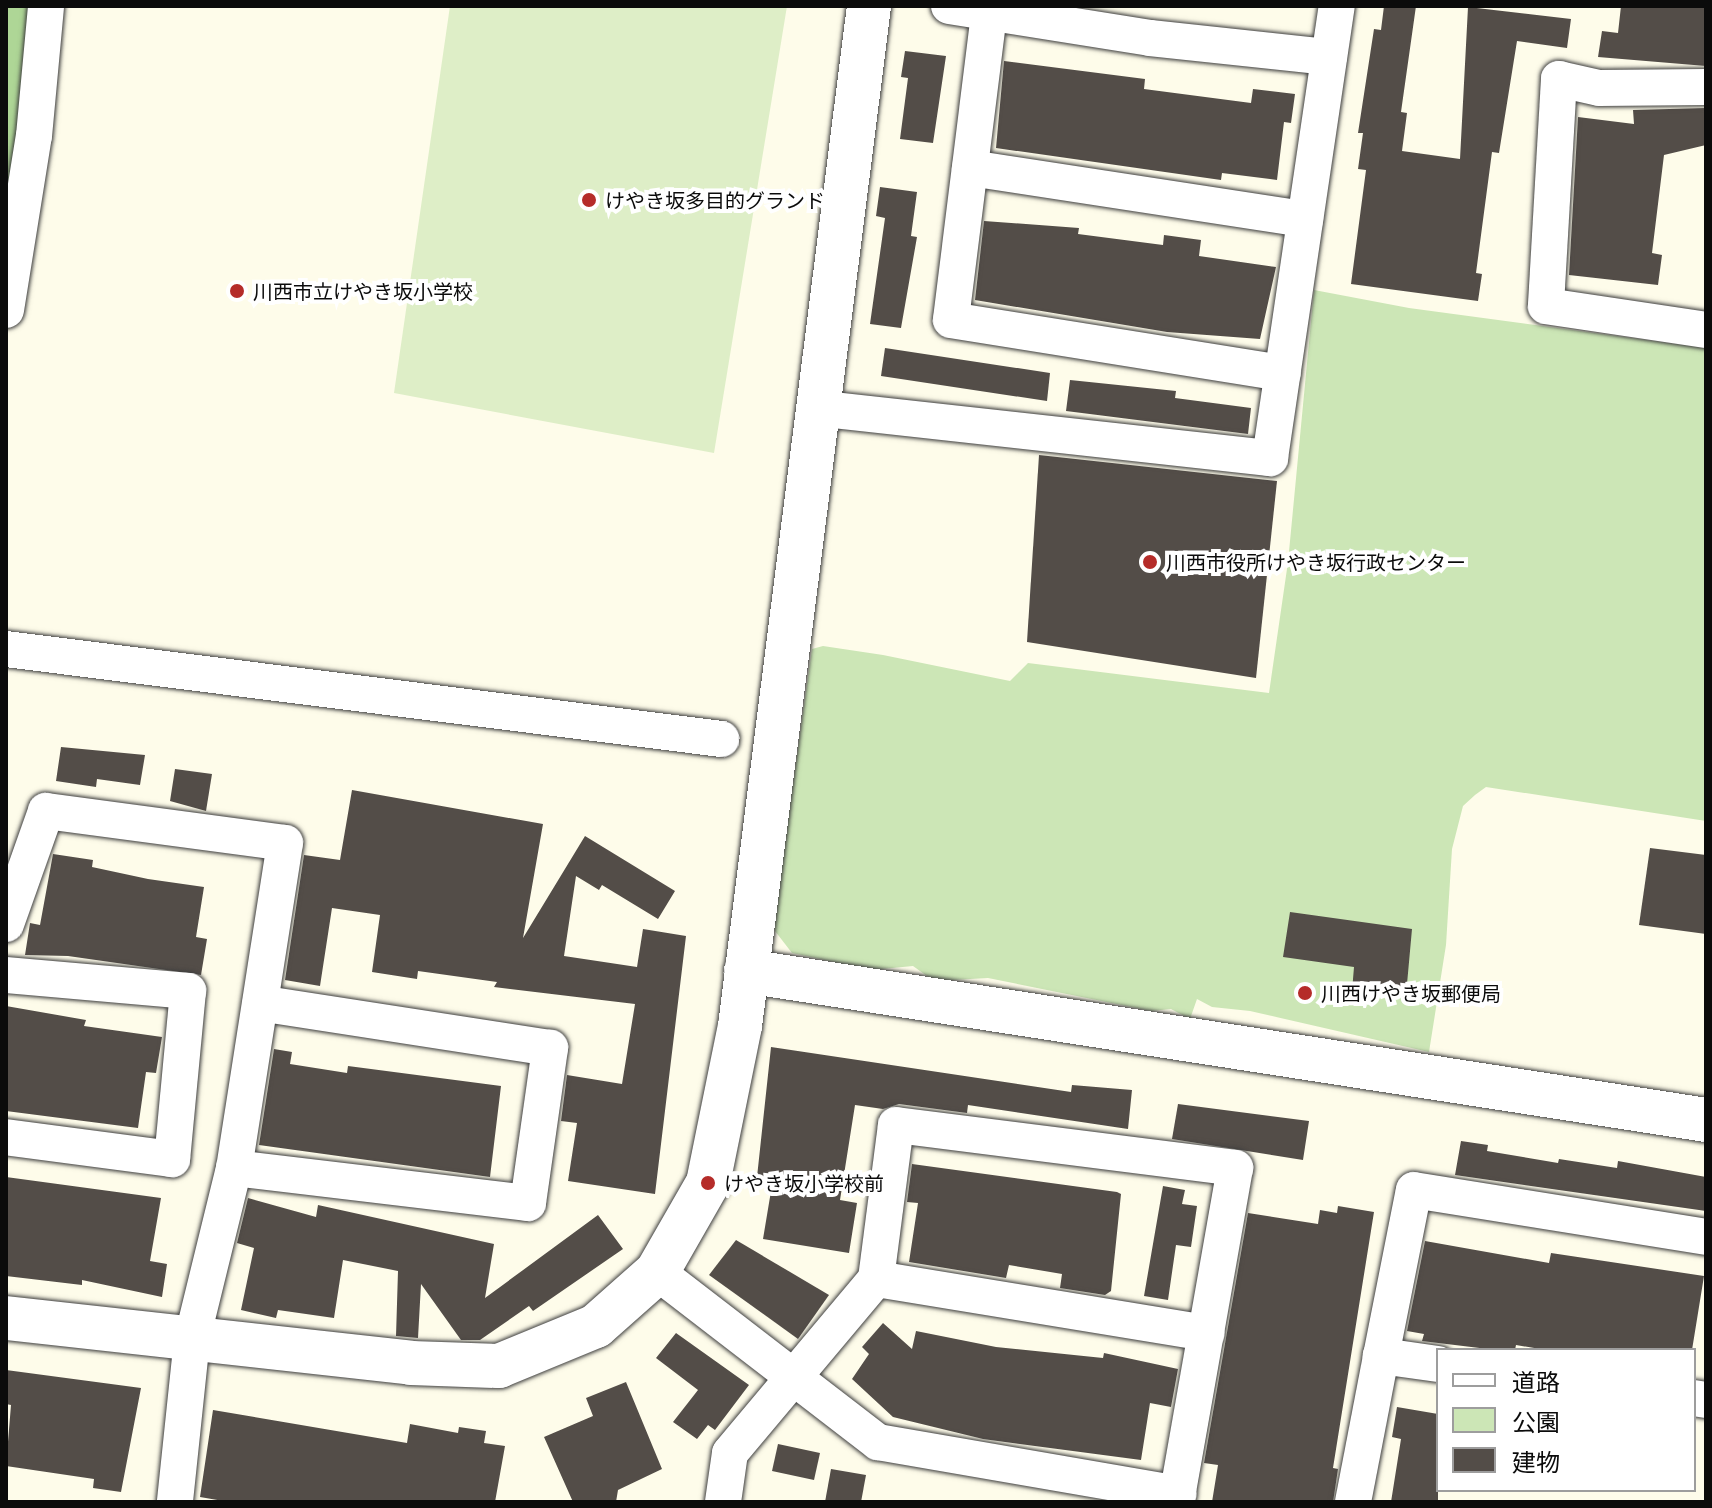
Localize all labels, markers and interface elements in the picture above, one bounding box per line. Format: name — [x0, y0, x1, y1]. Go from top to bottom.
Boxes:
place label: けやき坂多目的グランド — [605, 188, 825, 212]
marker: けやき坂多目的グランド — [580, 191, 598, 209]
place label: 川西市立けやき坂小学校 — [253, 279, 473, 303]
marker: 川西市立けやき坂小学校 — [228, 282, 246, 300]
place label: 川西市役所けやき坂行政センター — [1166, 550, 1466, 574]
marker: 川西市役所けやき坂行政センター — [1141, 553, 1159, 571]
place label: 川西けやき坂郵便局 — [1321, 981, 1501, 1005]
marker: 川西けやき坂郵便局 — [1296, 984, 1314, 1002]
place label: けやき坂小学校前 — [724, 1171, 884, 1195]
marker: けやき坂小学校前 — [699, 1174, 717, 1192]
legend — [1436, 1348, 1696, 1492]
text: 道路 — [1512, 1367, 1560, 1398]
text: 公園 — [1512, 1407, 1560, 1438]
text: 建物 — [1512, 1447, 1560, 1478]

